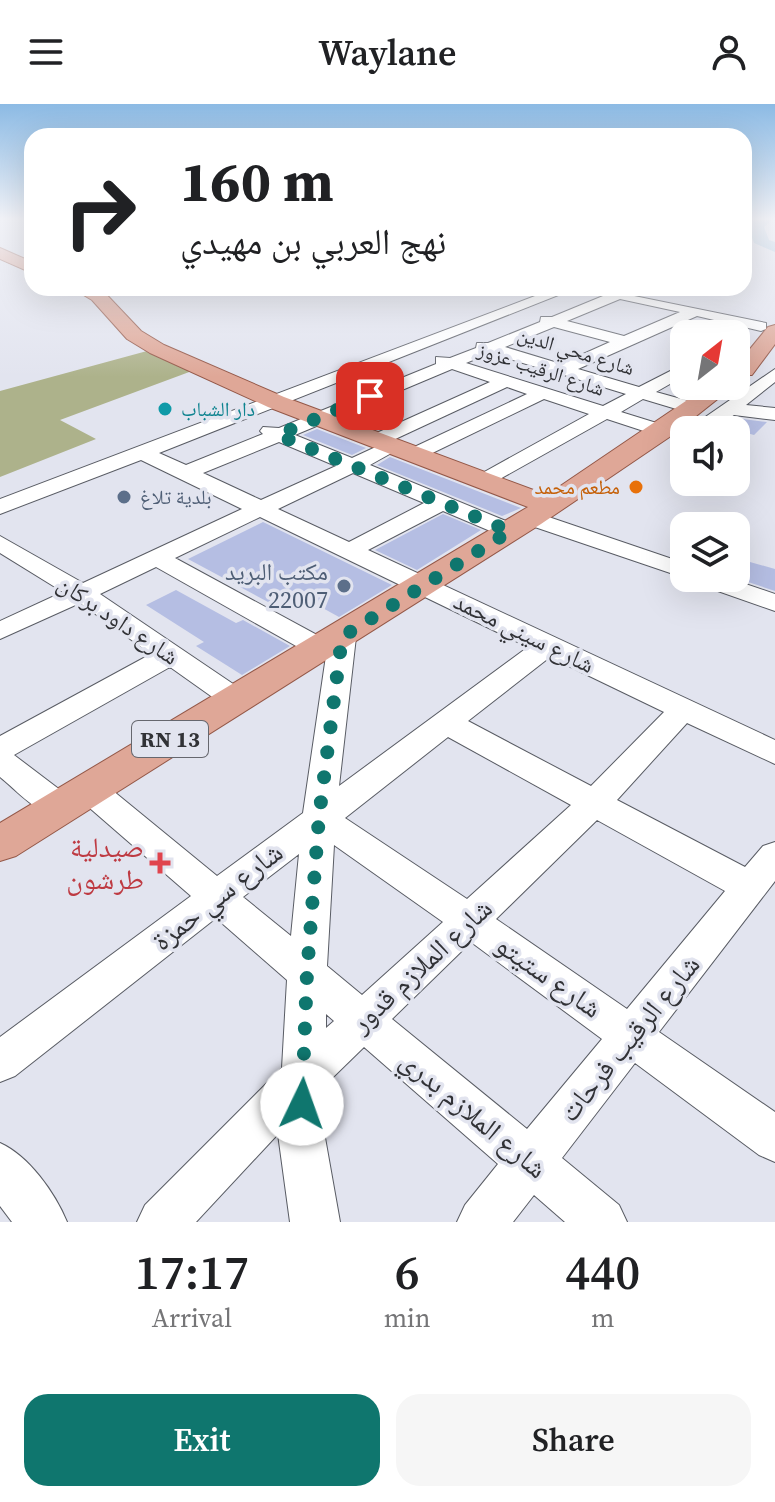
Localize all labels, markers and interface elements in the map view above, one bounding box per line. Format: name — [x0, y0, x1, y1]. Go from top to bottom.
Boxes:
text: Waylane — [318, 28, 457, 77]
icon: menu — [24, 30, 68, 74]
icon: person — [707, 30, 751, 74]
text: 160 m — [180, 143, 334, 220]
icon: right — [48, 160, 152, 264]
text: نهج العربي بن مهيدي — [180, 217, 446, 266]
street label: شارع محي الدين — [514, 320, 638, 384]
north arrow — [670, 320, 750, 400]
map controls — [670, 320, 750, 592]
street label: شارع الرقيب عزوز — [473, 335, 608, 403]
pin — [336, 362, 404, 430]
icon: arrive — [348, 374, 392, 418]
place label: دار الشباب — [181, 395, 255, 423]
marker: دار الشباب — [156, 400, 174, 418]
button: sound — [670, 416, 750, 496]
place label: مطعم محمد — [535, 473, 620, 501]
marker: مطعم محمد — [627, 478, 645, 496]
place label: بلدية تلاغ — [140, 483, 212, 511]
marker: بلدية تلاغ — [115, 488, 133, 506]
button: layers — [670, 512, 750, 592]
place label: مكتب البريد 22007 — [225, 555, 328, 616]
street label: شارع داود بركان — [51, 567, 186, 672]
marker: مكتب البريد 22007 — [335, 577, 353, 595]
street label: شارع سيني محمد — [447, 584, 600, 684]
road number: RN 13 — [132, 721, 208, 757]
place label: صيدلية طرشون — [66, 828, 144, 898]
street label: شارع سي حمزة — [144, 833, 293, 962]
marker: صيدلية طرشون — [151, 854, 169, 872]
street label: شارع الملازم قدور — [341, 889, 500, 1041]
street label: شارع ستيتو — [488, 926, 610, 1026]
street label: شارع الرقيب فرحات — [550, 947, 708, 1129]
street label: شارع الملازم بدري — [390, 1041, 556, 1190]
position arrow — [260, 1062, 344, 1146]
text: 17:17 — [135, 1239, 249, 1305]
text: 6 — [395, 1239, 420, 1305]
text: 440 — [565, 1239, 640, 1305]
text: Arrival — [152, 1300, 232, 1336]
text: min — [384, 1300, 431, 1336]
text: m — [591, 1300, 615, 1336]
button: Exit — [24, 1394, 380, 1486]
button: Share — [396, 1394, 751, 1486]

